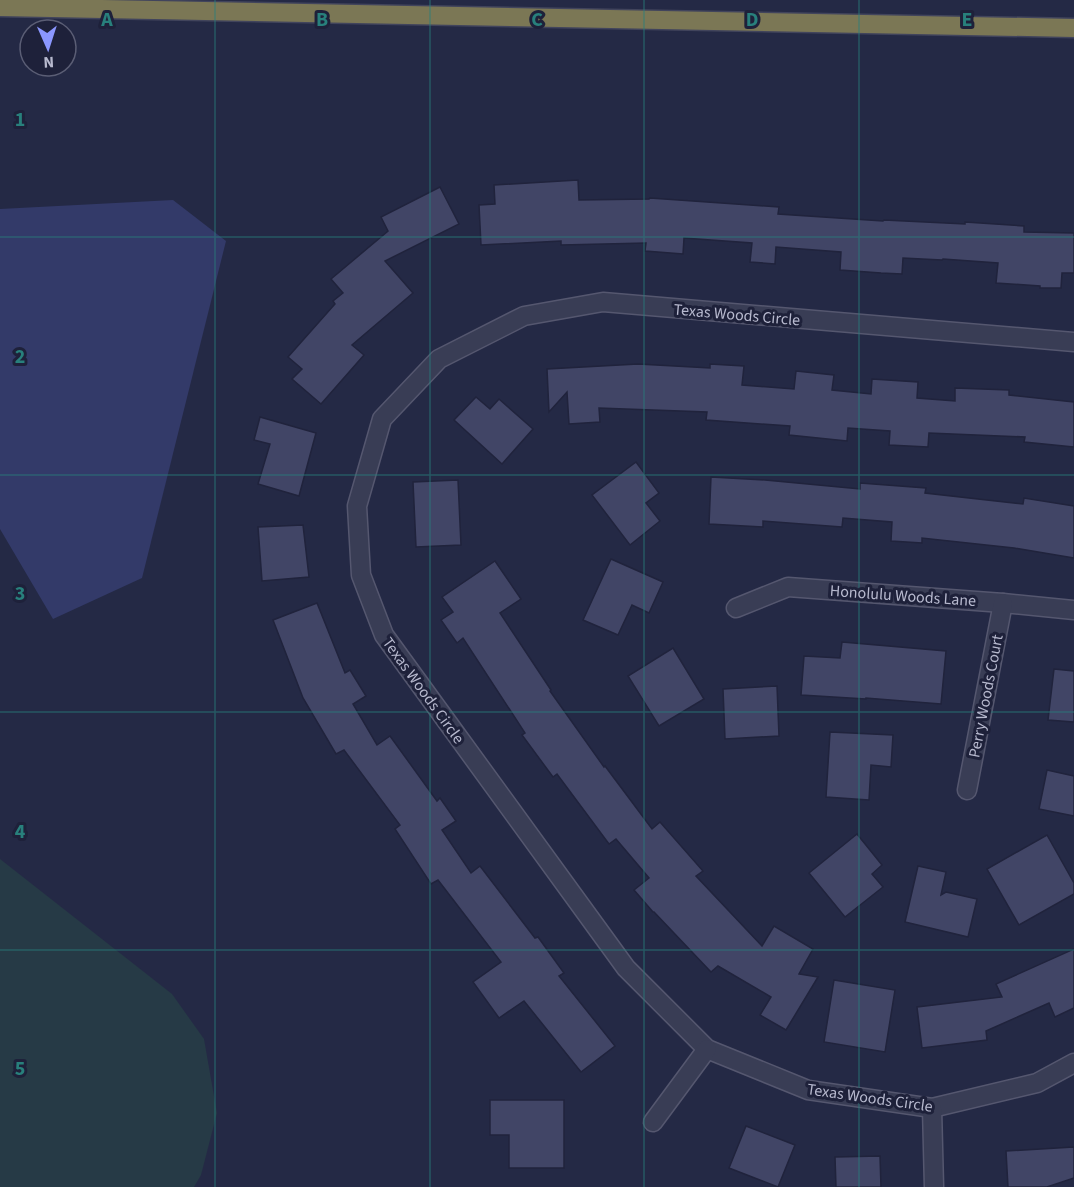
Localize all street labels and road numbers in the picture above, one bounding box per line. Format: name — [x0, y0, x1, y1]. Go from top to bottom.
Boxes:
street label: Texas Woods Circle — [673, 299, 801, 331]
street label: Honolulu Woods Lane — [829, 580, 977, 612]
street label: Perry Woods Court — [963, 632, 1009, 760]
street label: Texas Woods Circle — [377, 633, 469, 748]
street label: Texas Woods Circle — [806, 1078, 934, 1118]

